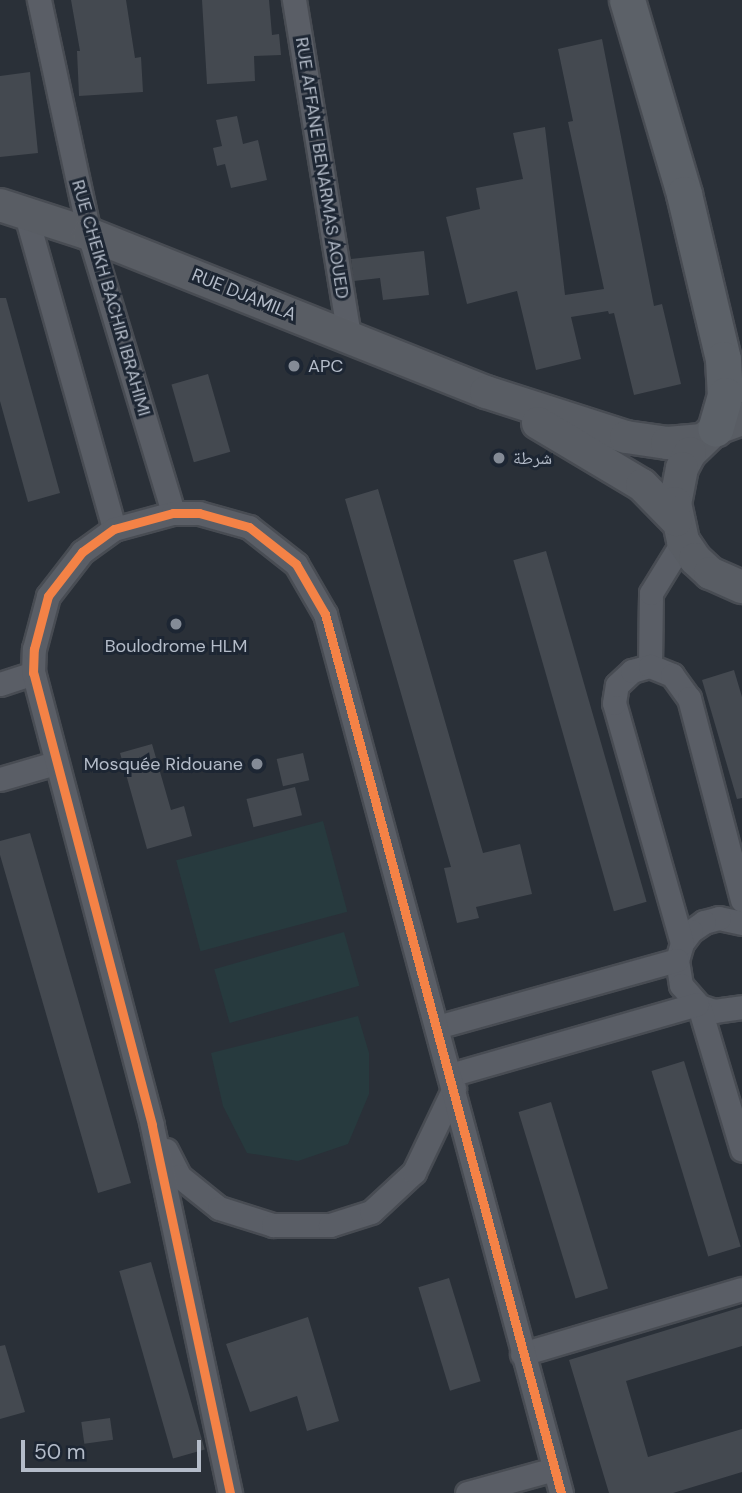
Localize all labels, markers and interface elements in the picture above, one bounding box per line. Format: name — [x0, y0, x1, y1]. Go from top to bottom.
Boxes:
street label: RUE AFFANE BENARMAS AOUED — [291, 36, 353, 300]
street label: RUE CHEIKH BACHIR IBRAHIMI — [67, 177, 155, 419]
street label: RUE DJAMILA — [188, 264, 300, 326]
place label: APC — [308, 355, 343, 377]
marker: APC — [286, 358, 302, 374]
place label: شرطة — [513, 447, 552, 469]
marker: شرطة — [491, 450, 507, 466]
marker: Boulodrome HLM — [168, 616, 184, 632]
place label: Boulodrome HLM — [105, 635, 247, 657]
place label: Mosquée Ridouane — [84, 753, 243, 775]
marker: Mosquée Ridouane — [249, 756, 265, 772]
scale bar — [24, 1426, 205, 1470]
text: 50 m — [34, 1438, 85, 1466]

